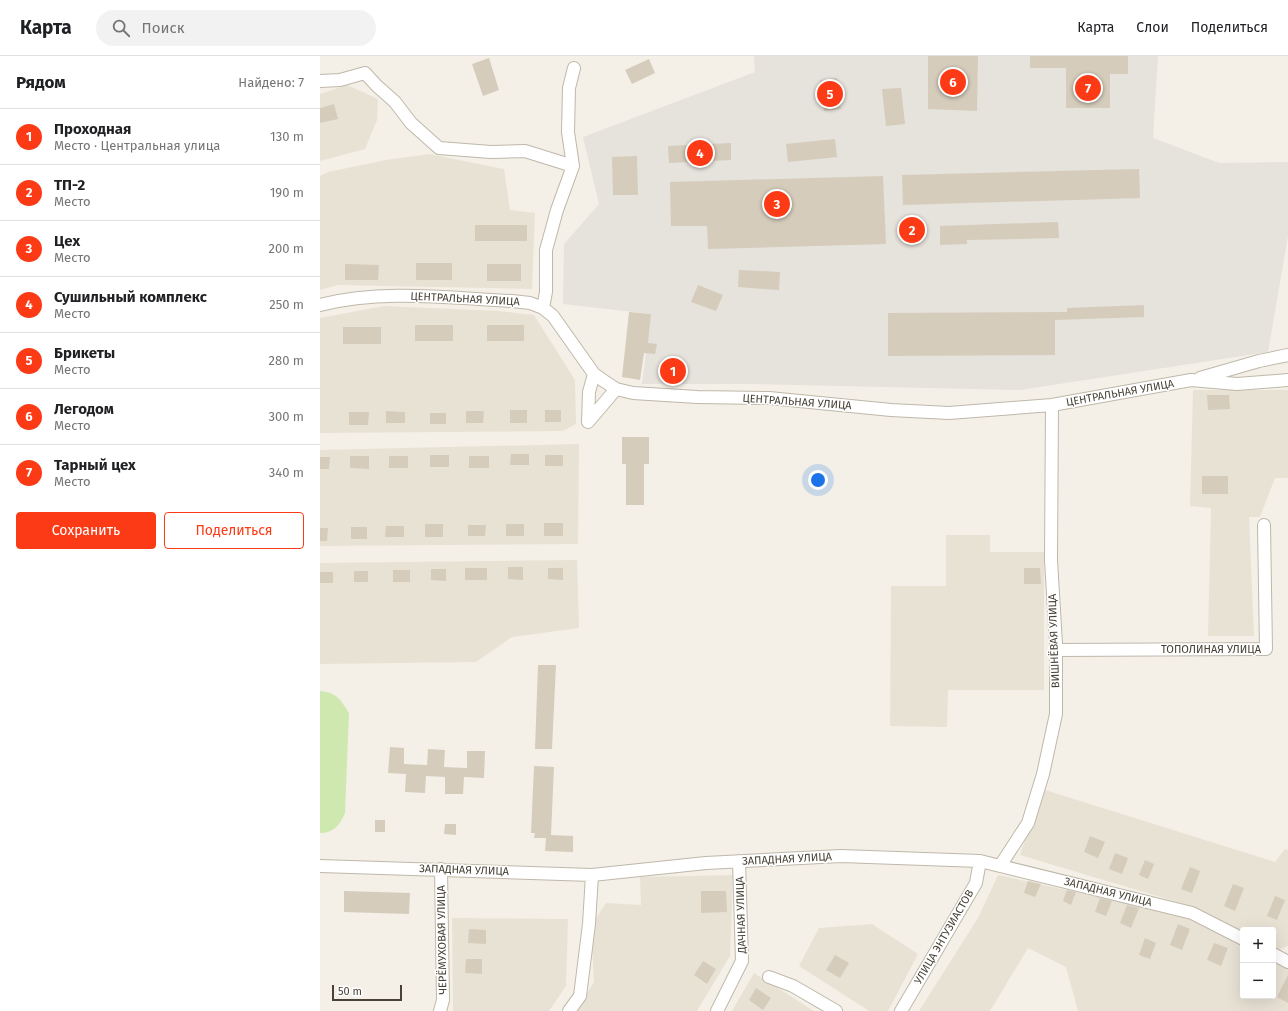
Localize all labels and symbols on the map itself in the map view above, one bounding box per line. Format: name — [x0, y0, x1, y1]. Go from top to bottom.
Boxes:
pin: 6 — [940, 67, 966, 97]
pin: 7 — [1075, 73, 1101, 103]
pin: 5 — [817, 79, 843, 109]
pin: 4 — [687, 138, 713, 168]
pin: 3 — [764, 189, 790, 219]
pin: 2 — [899, 215, 925, 245]
street label: ЦЕНТРАЛЬНАЯ УЛИЦА — [410, 290, 521, 308]
pin: 1 — [660, 356, 686, 386]
street label: ЦЕНТРАЛЬНАЯ УЛИЦА — [1065, 377, 1176, 409]
street label: ЦЕНТРАЛЬНАЯ УЛИЦА — [742, 392, 853, 412]
your location — [808, 470, 828, 490]
street label: ВИШНЁВАЯ УЛИЦА — [1045, 593, 1062, 688]
street label: ТОПОЛИНАЯ УЛИЦА — [1161, 643, 1262, 656]
street label: ЗАПАДНАЯ УЛИЦА — [742, 850, 833, 868]
street label: ЗАПАДНАЯ УЛИЦА — [419, 862, 510, 878]
street label: ЗАПАДНАЯ УЛИЦА — [1063, 875, 1154, 909]
street label: ДАЧНАЯ УЛИЦА — [733, 876, 749, 955]
street label: ЧЕРЁМУХОВАЯ УЛИЦА — [434, 885, 449, 995]
street label: УЛИЦА ЭНТУЗИАСТОВ — [912, 887, 976, 986]
scale bar — [332, 983, 402, 1002]

